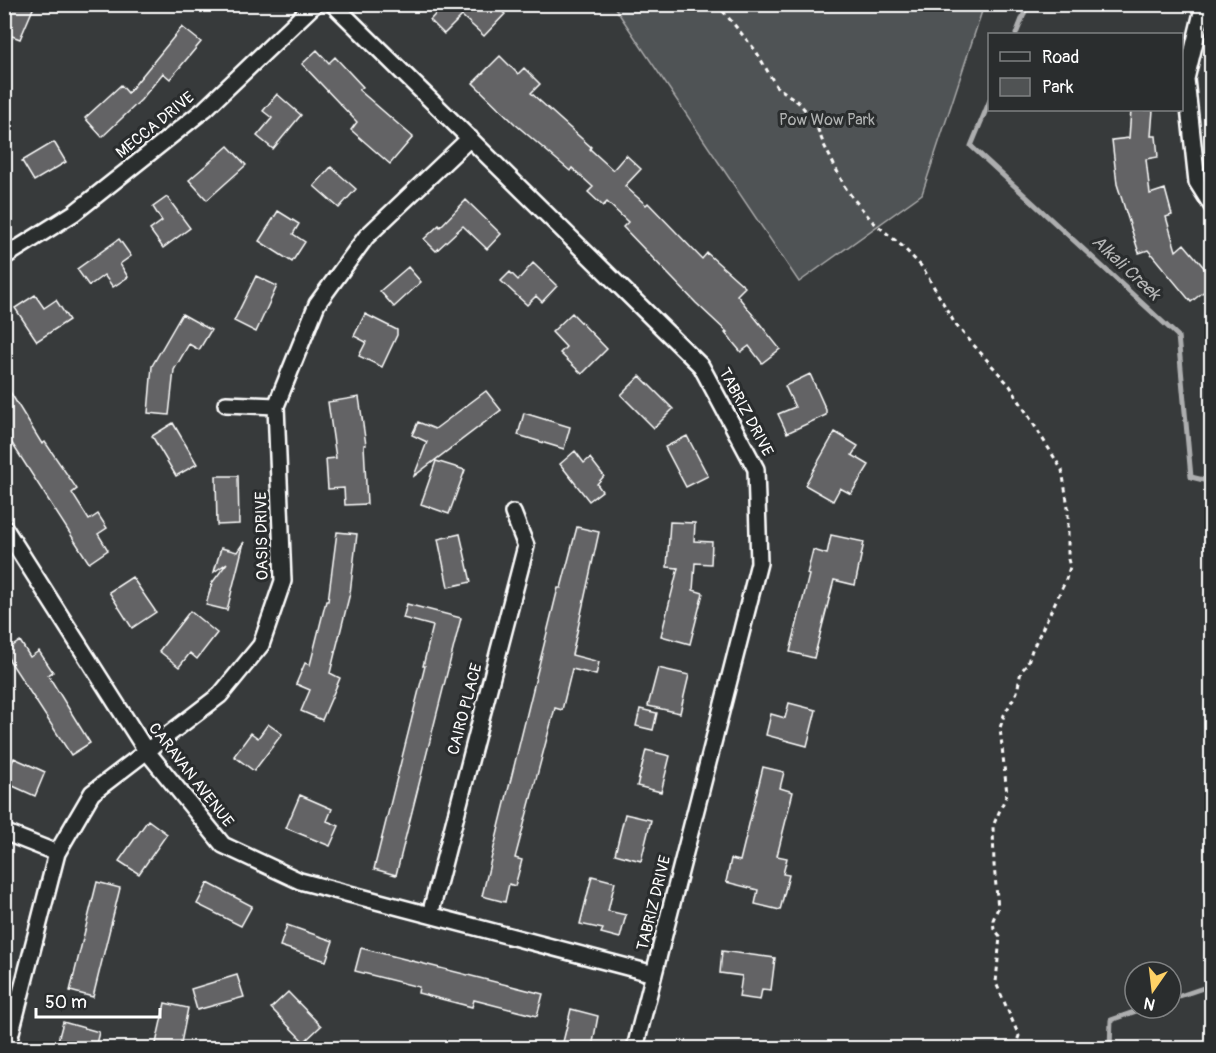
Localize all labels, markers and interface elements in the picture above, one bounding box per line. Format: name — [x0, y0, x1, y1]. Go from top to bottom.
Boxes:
legend — [988, 33, 1183, 111]
text: Road — [1042, 46, 1079, 69]
text: Park — [1042, 76, 1074, 99]
street label: MECCA DRIVE — [112, 87, 198, 163]
park label: Pow Wow Park — [779, 110, 875, 130]
water label: Alkali Creek — [1087, 230, 1166, 307]
street label: TABRIZ DRIVE — [714, 364, 778, 460]
street label: OASIS DRIVE — [251, 491, 273, 581]
street label: CAIRO PLACE — [443, 661, 487, 757]
street label: CARAVAN AVENUE — [144, 719, 238, 831]
street label: TABRIZ DRIVE — [633, 853, 675, 953]
north arrow — [1123, 960, 1183, 1020]
scale bar — [36, 981, 160, 1019]
text: 50 m — [45, 991, 87, 1014]
text: N — [1142, 993, 1157, 1015]

